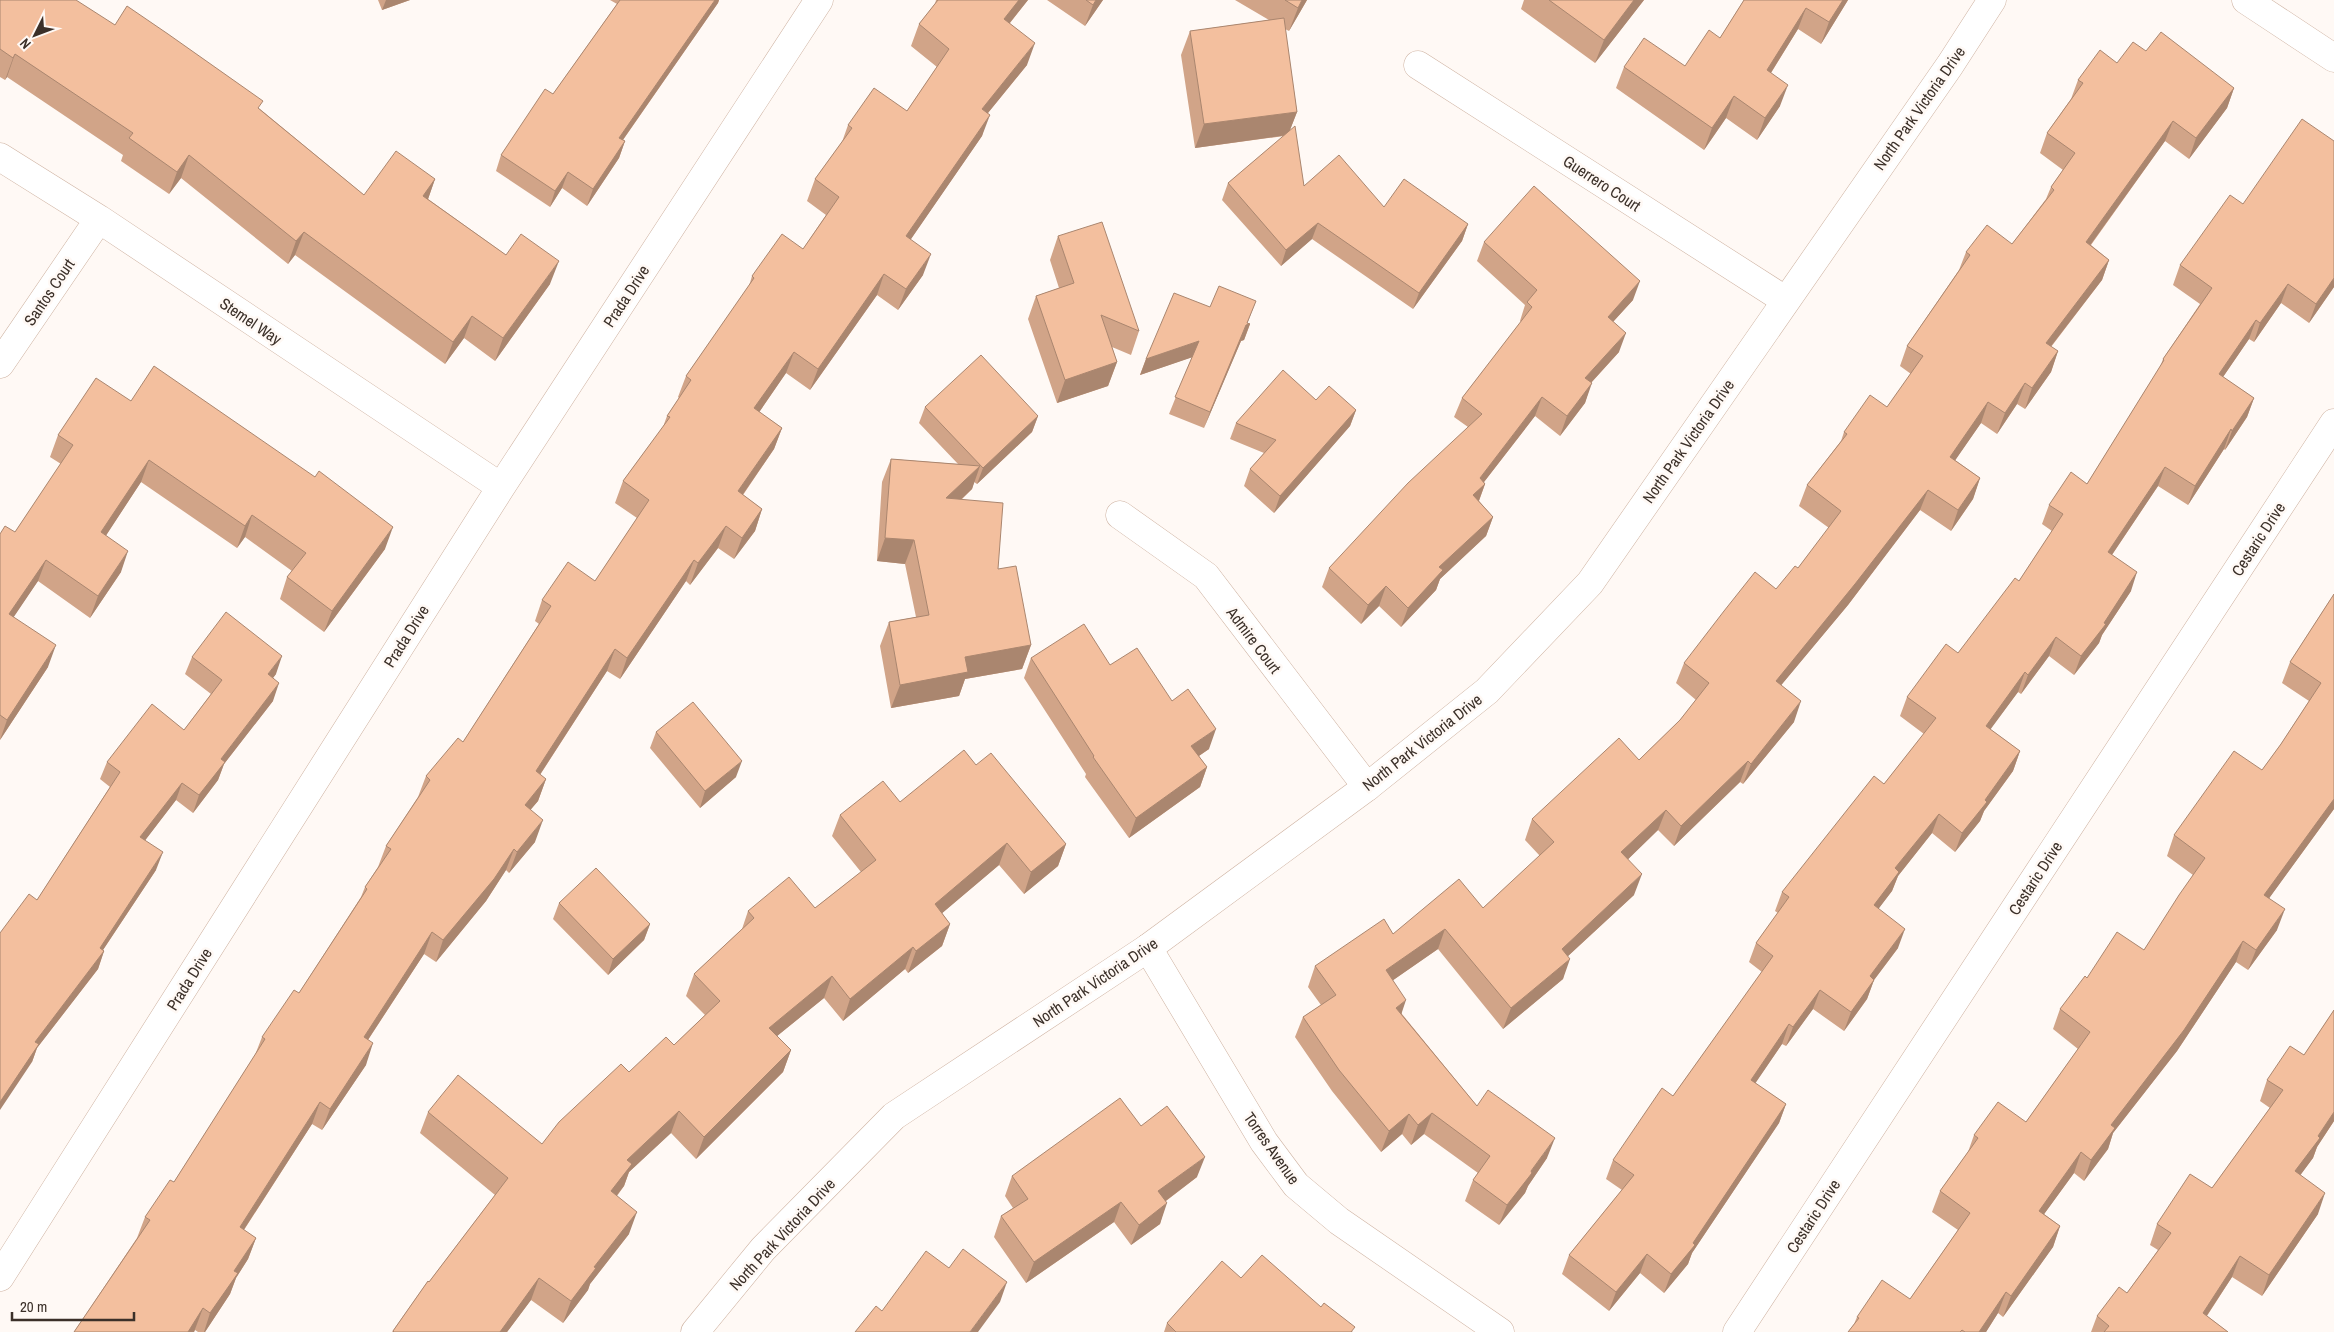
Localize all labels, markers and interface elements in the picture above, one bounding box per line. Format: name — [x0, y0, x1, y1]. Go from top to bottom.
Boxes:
north arrow — [10, 10, 60, 60]
text: N — [16, 35, 35, 53]
street label: North Park Victoria Drive — [1868, 42, 1970, 174]
street label: Guerrero Court — [1559, 150, 1645, 216]
street label: Santos Court — [18, 254, 80, 330]
street label: Prada Drive — [598, 261, 654, 331]
street label: Stemel Way — [216, 292, 287, 350]
street label: North Park Victoria Drive — [1637, 375, 1739, 507]
street label: Cestaric Drive — [2226, 498, 2290, 580]
street label: Prada Drive — [378, 600, 434, 672]
street label: Admire Court — [1221, 601, 1286, 678]
street label: North Park Victoria Drive — [1358, 688, 1486, 796]
street label: Cestaric Drive — [2003, 837, 2067, 919]
street label: North Park Victoria Drive — [1028, 932, 1162, 1032]
street label: Prada Drive — [161, 943, 217, 1015]
street label: Torres Avenue — [1239, 1107, 1305, 1189]
street label: North Park Victoria Drive — [724, 1173, 840, 1295]
street label: Cestaric Drive — [1781, 1175, 1845, 1257]
scale bar — [12, 1290, 135, 1322]
text: 20 m — [20, 1296, 47, 1317]

